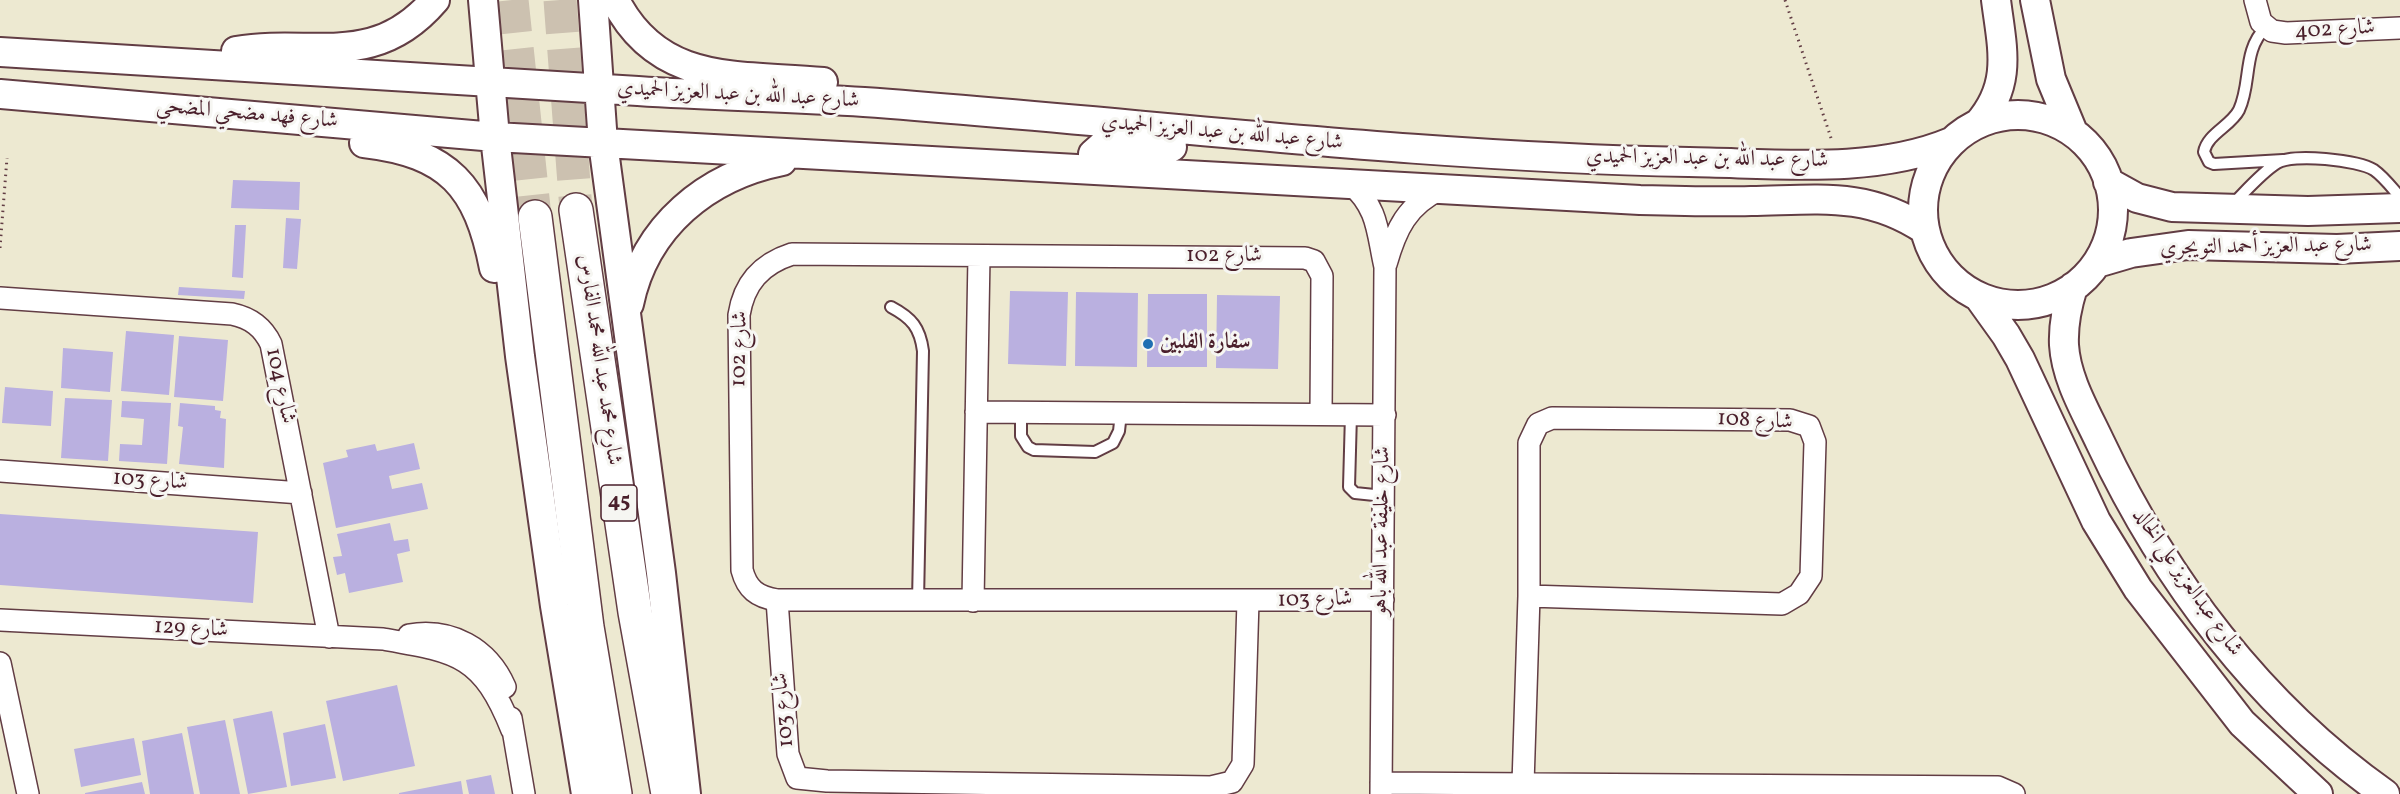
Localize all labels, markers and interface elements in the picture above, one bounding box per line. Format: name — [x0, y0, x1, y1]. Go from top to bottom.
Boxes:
street label: شارع 402 — [2294, 16, 2376, 46]
street label: شارع عبد الله بن عبد العزيز الحميدي — [616, 76, 860, 116]
street label: شارع فهد مضحي المضحي — [155, 94, 339, 136]
street label: شارع عبد الله بن عبد العزيز الحميدي — [1100, 110, 1344, 158]
street label: شارع عبد الله بن عبد العزيز الحميدي — [1586, 145, 1828, 175]
street label: شارع عبد العزيز أحمد التويجري — [2160, 233, 2372, 263]
street label: شارع 102 — [1186, 244, 1262, 270]
street label: شارع محمد عبد الله محمد الفارس — [570, 253, 626, 467]
street label: شارع 102 — [727, 311, 755, 387]
place label: سفارة الفلبين — [1160, 331, 1251, 357]
marker: سفارة الفلبين — [1141, 337, 1155, 351]
street label: شارع 104 — [258, 346, 300, 426]
street label: شارع 108 — [1717, 407, 1793, 437]
street label: شارع خليفة عبد الله باهو — [1368, 446, 1398, 616]
street label: شارع 103 — [112, 466, 188, 498]
road number: 45 — [601, 485, 637, 521]
street label: شارع عبدالعزيز علي الخالد — [2125, 504, 2247, 662]
street label: شارع 103 — [1277, 587, 1353, 615]
street label: شارع 129 — [153, 615, 229, 645]
street label: شارع 103 — [769, 671, 801, 749]

